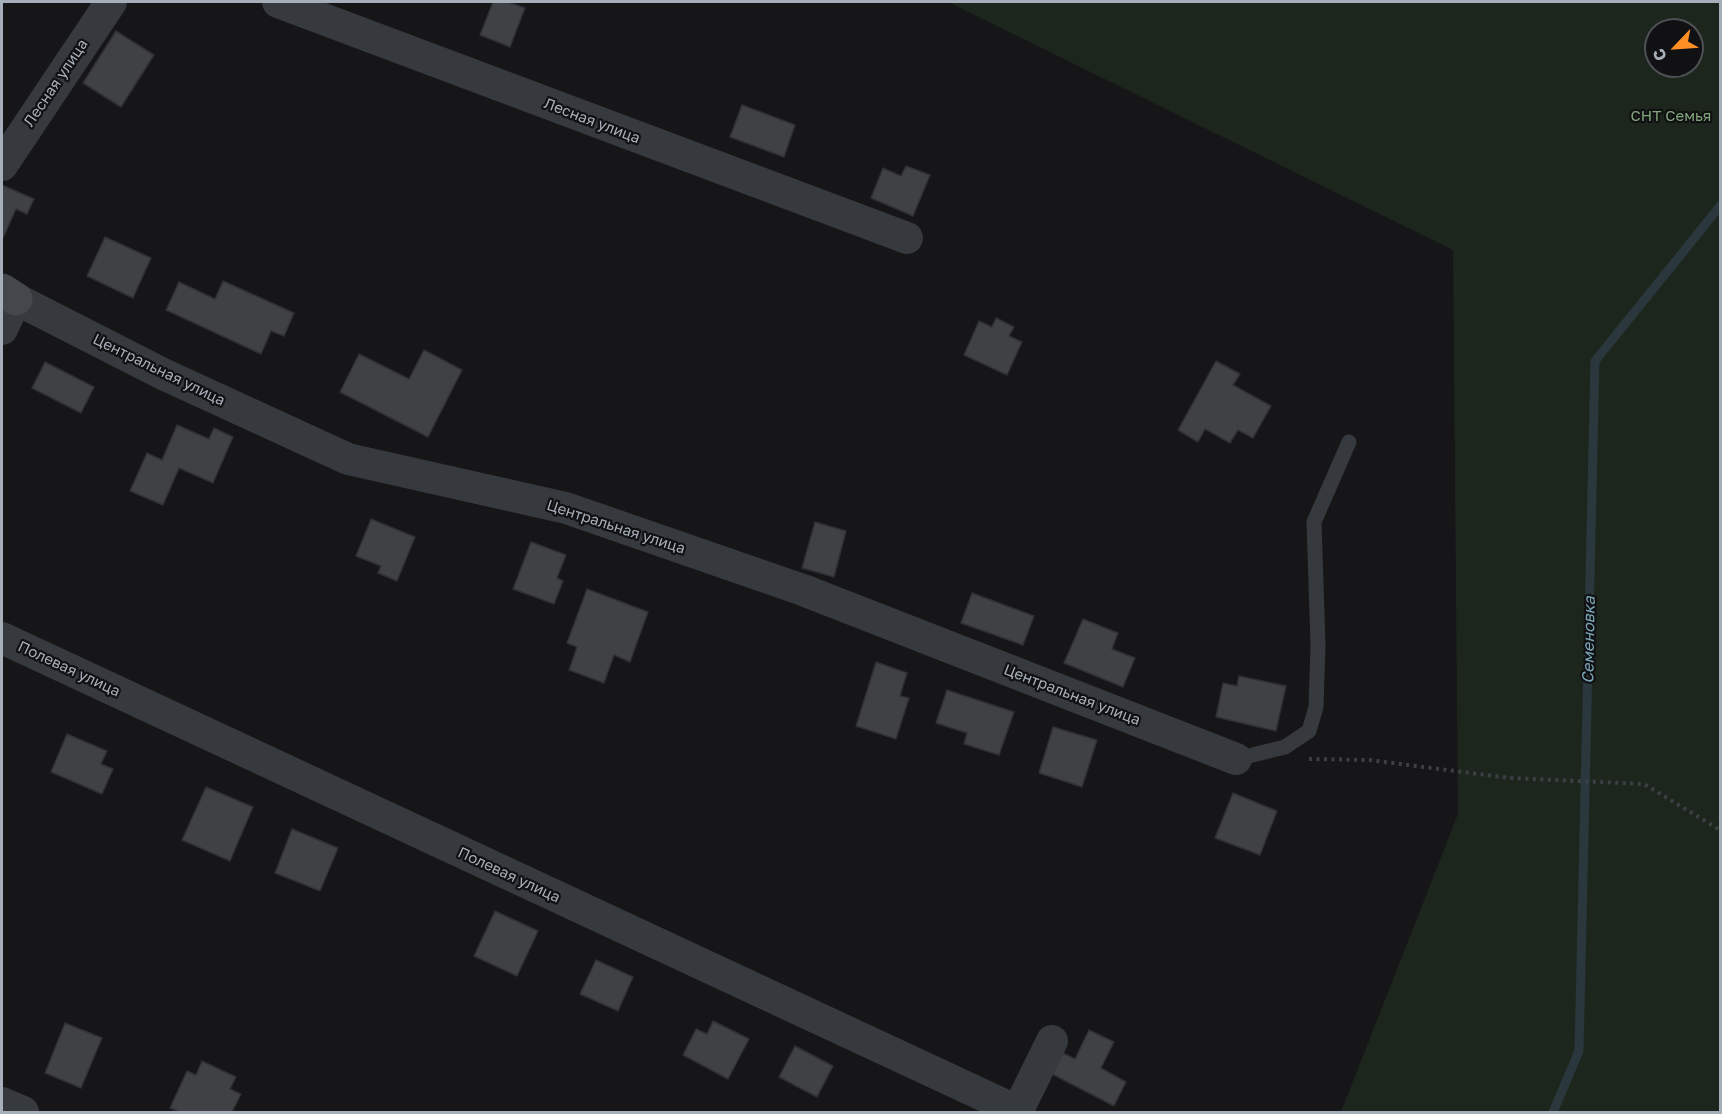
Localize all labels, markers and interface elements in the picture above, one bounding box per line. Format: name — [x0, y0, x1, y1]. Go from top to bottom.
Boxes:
north arrow — [1644, 18, 1704, 78]
street label: Лесная улица — [20, 36, 92, 130]
text: С — [1648, 45, 1671, 64]
street label: Лесная улица — [541, 94, 643, 148]
park label: СНТ Семья — [1631, 107, 1711, 125]
street label: Центральная улица — [90, 330, 228, 410]
street label: Центральная улица — [544, 496, 688, 558]
water label: Семеновка — [1579, 596, 1599, 684]
street label: Полевая улица — [15, 637, 123, 701]
street label: Центральная улица — [1001, 661, 1143, 729]
street label: Полевая улица — [455, 843, 563, 907]

